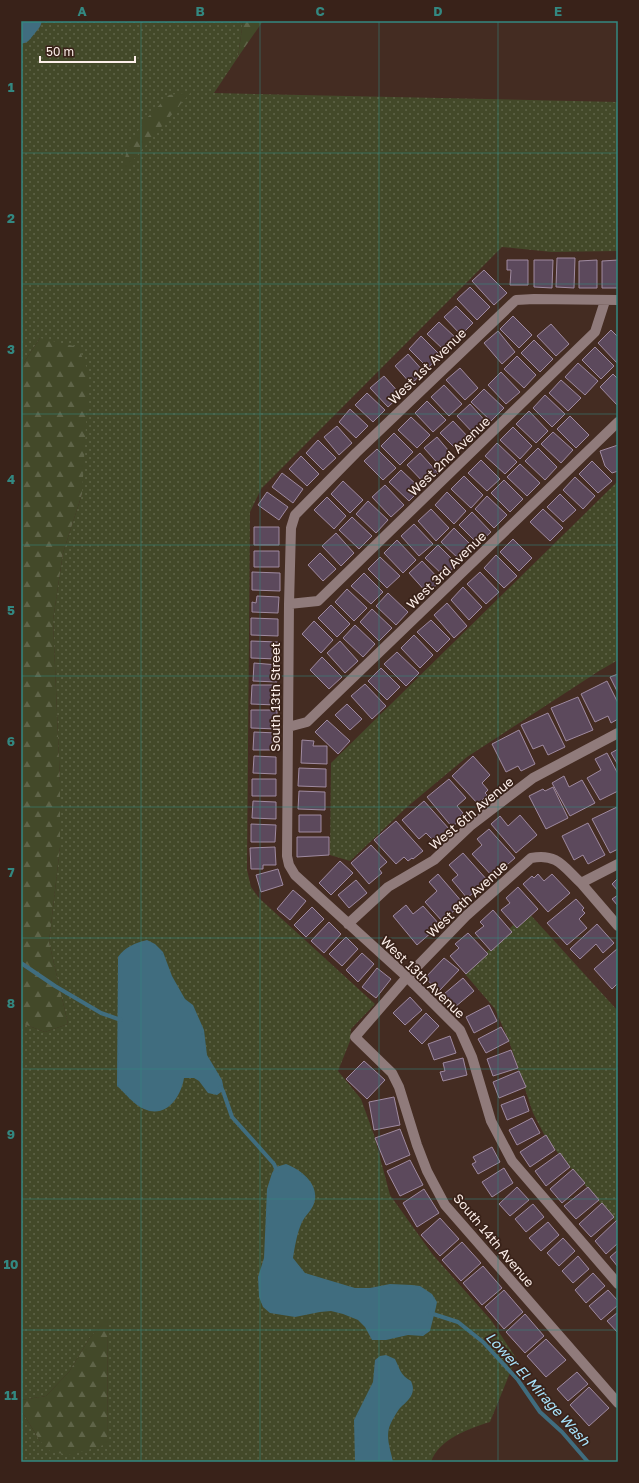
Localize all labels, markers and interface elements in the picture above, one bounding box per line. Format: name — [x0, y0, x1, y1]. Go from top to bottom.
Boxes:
text: A — [77, 3, 87, 19]
text: B — [195, 3, 205, 19]
text: C — [315, 3, 325, 19]
text: D — [433, 3, 443, 19]
text: E — [554, 3, 562, 19]
scale bar — [40, 38, 135, 64]
text: 50 m — [46, 44, 74, 59]
text: 1 — [8, 79, 15, 95]
text: 2 — [7, 210, 15, 226]
street label: West 1st Avenue — [385, 325, 469, 407]
text: 3 — [7, 341, 15, 357]
street label: West 2nd Avenue — [405, 413, 493, 499]
text: 4 — [7, 471, 15, 487]
street label: West 3rd Avenue — [403, 528, 489, 612]
text: 5 — [7, 602, 15, 618]
street label: South 13th Street — [267, 642, 283, 752]
text: 6 — [7, 733, 15, 749]
street label: West 6th Avenue — [426, 773, 516, 853]
street label: West 8th Avenue — [423, 857, 511, 941]
text: 7 — [7, 864, 15, 880]
street label: West 13th Avenue — [377, 933, 469, 1021]
text: 8 — [7, 995, 15, 1011]
text: 9 — [7, 1126, 15, 1142]
street label: South 14th Avenue — [450, 1190, 538, 1290]
text: 10 — [3, 1256, 19, 1272]
water label: Lower El Mirage Wash — [483, 1328, 595, 1450]
text: 11 — [4, 1387, 18, 1403]

